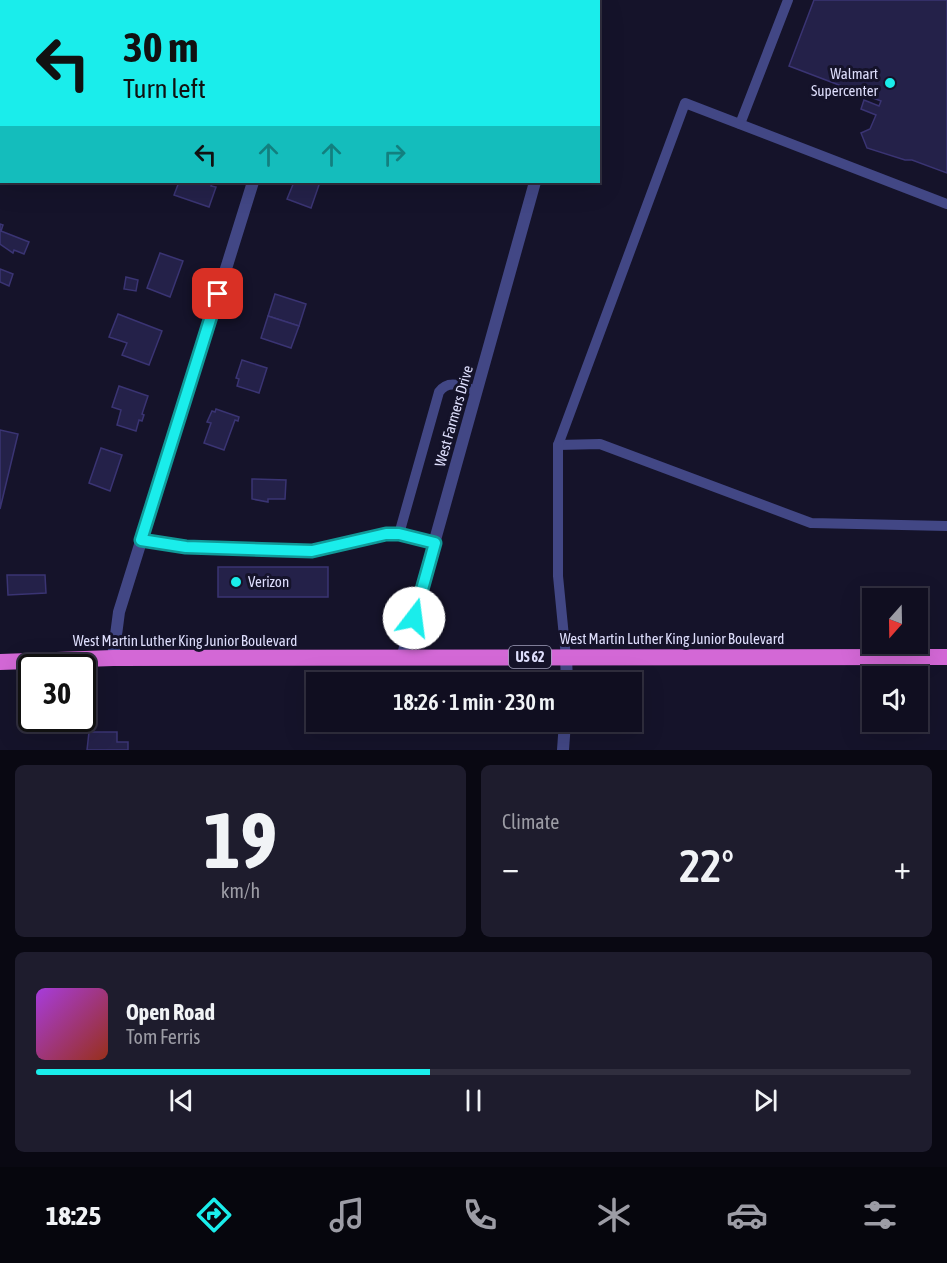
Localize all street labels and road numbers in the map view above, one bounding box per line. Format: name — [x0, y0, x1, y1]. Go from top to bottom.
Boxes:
street label: West Farmers Drive — [431, 363, 476, 468]
street label: West Martin Luther King Junior Boulevard — [560, 630, 784, 647]
street label: West Martin Luther King Junior Boulevard — [73, 632, 297, 649]
road number: US 62 — [509, 646, 551, 668]

